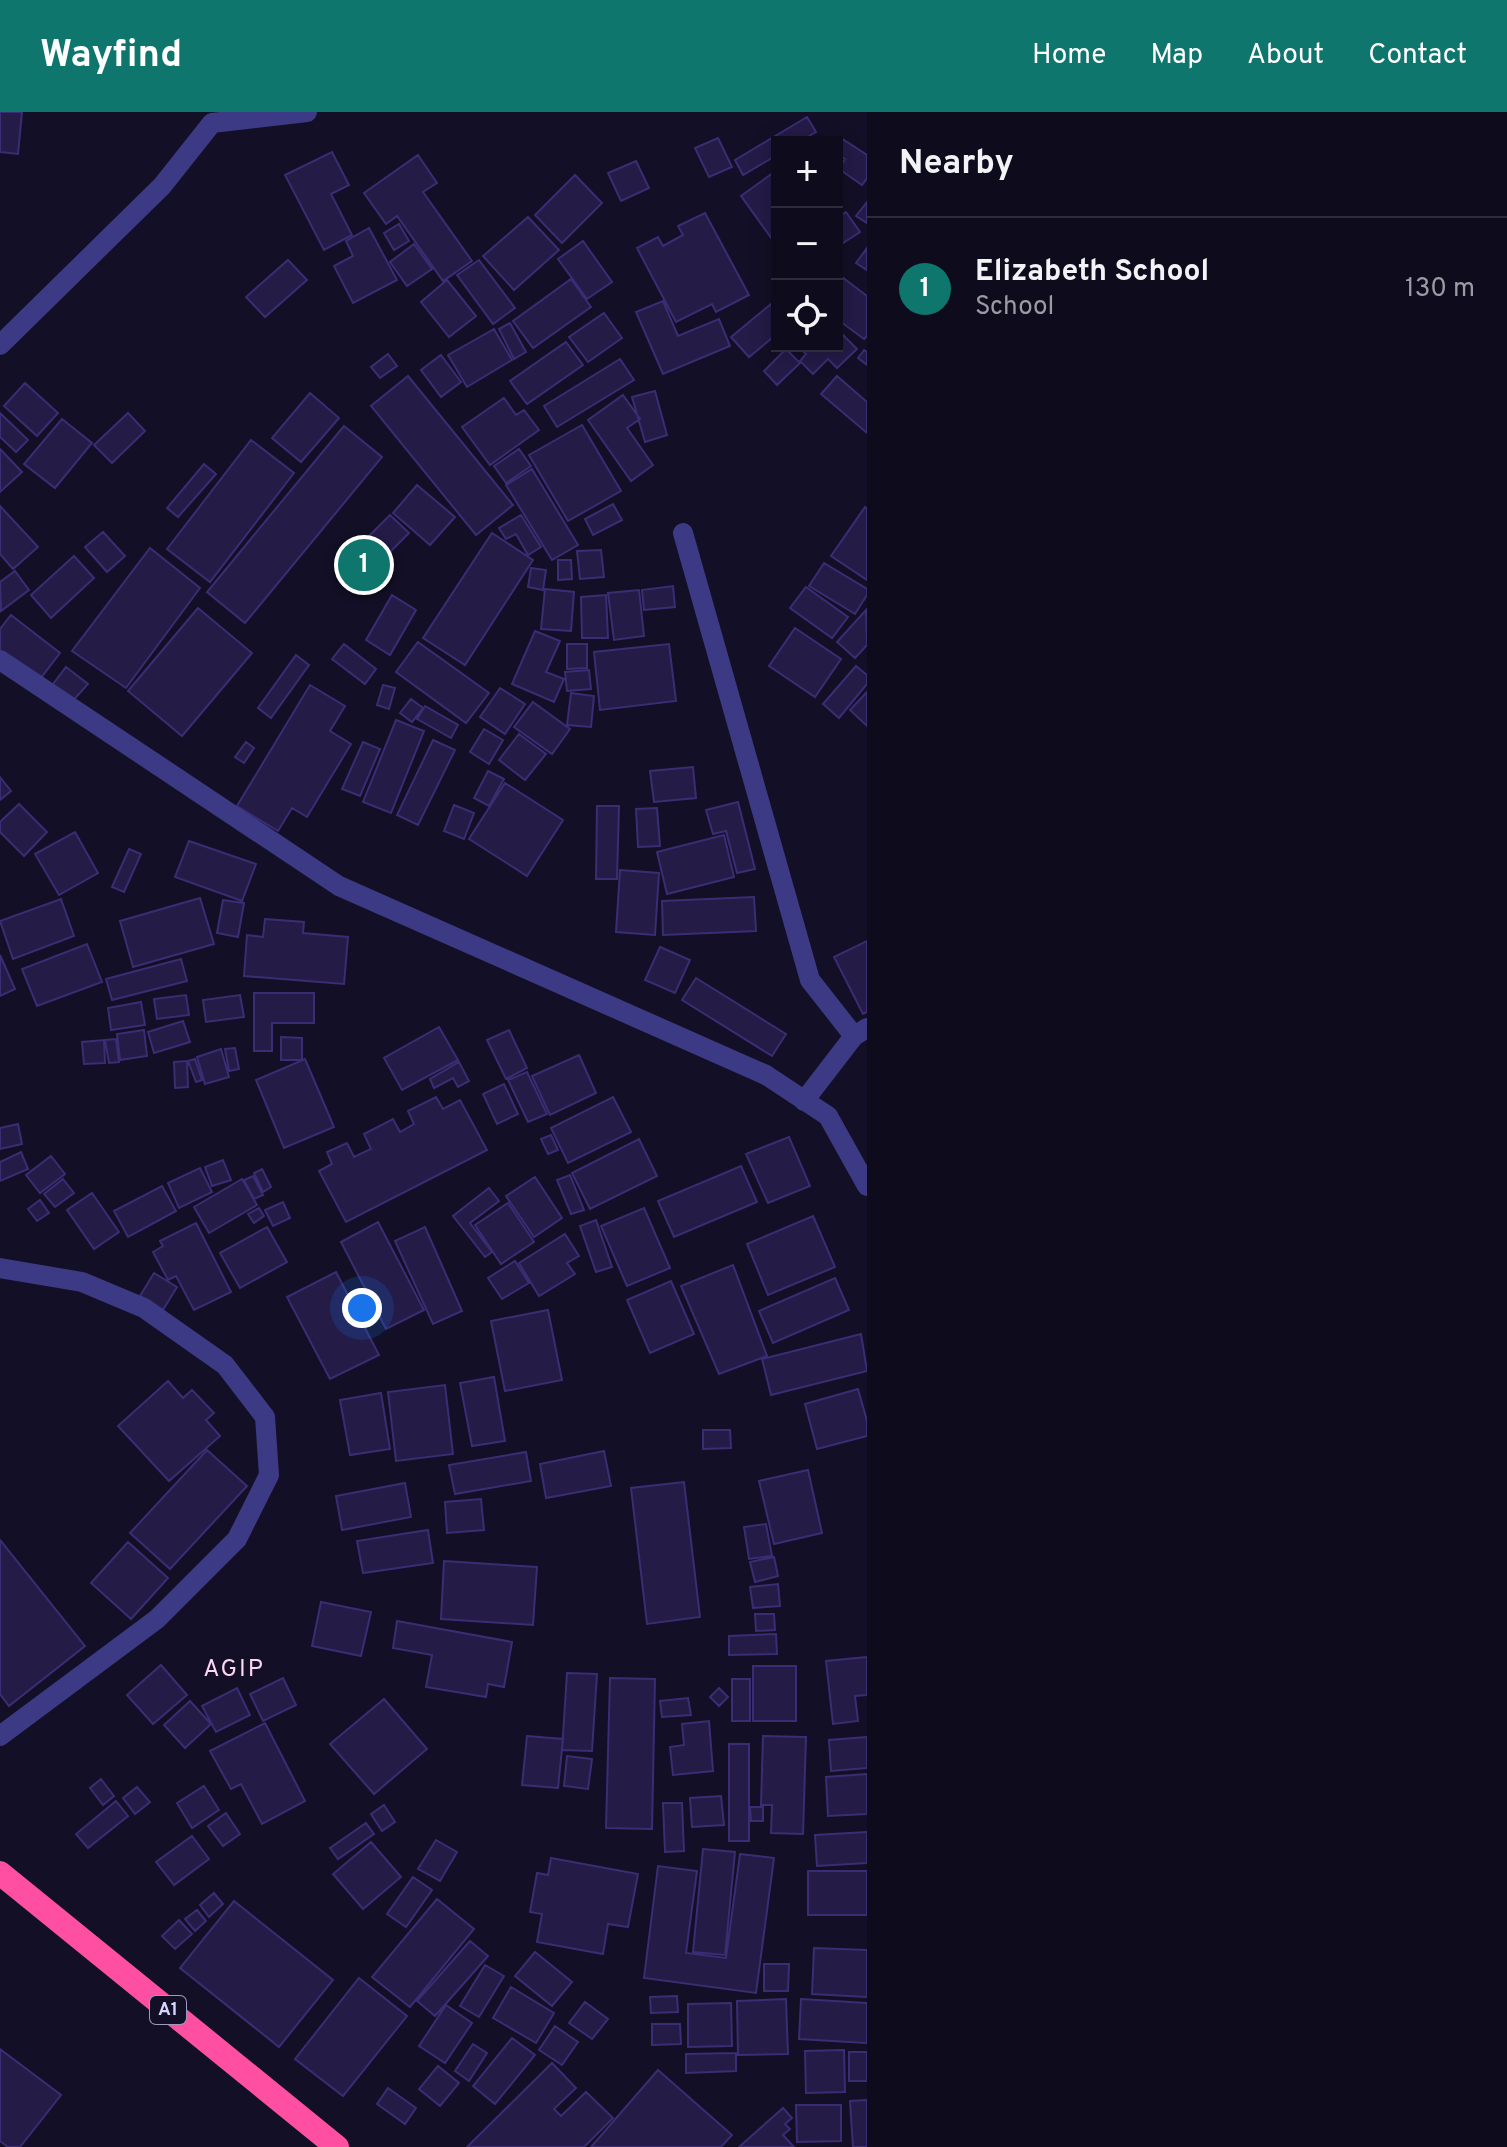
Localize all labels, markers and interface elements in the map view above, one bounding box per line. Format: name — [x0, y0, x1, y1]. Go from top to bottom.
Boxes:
text: Wayfind — [40, 32, 182, 81]
text: Home — [1032, 38, 1106, 74]
text: Map — [1150, 38, 1203, 74]
text: About — [1247, 38, 1324, 74]
text: Contact — [1368, 38, 1467, 74]
map controls — [771, 136, 843, 352]
button: + — [771, 136, 843, 208]
text: Nearby — [899, 143, 1014, 186]
button: − — [771, 208, 843, 280]
text: Elizabeth School — [975, 254, 1209, 291]
text: 1 — [920, 273, 930, 306]
text: 130 m — [1405, 273, 1475, 306]
button: locate — [771, 280, 843, 352]
text: School — [975, 291, 1054, 324]
pin: 1 — [338, 535, 390, 595]
your location — [342, 1288, 382, 1328]
district label: AGIP — [203, 1655, 265, 1685]
road number: A1 — [150, 1996, 186, 2024]

